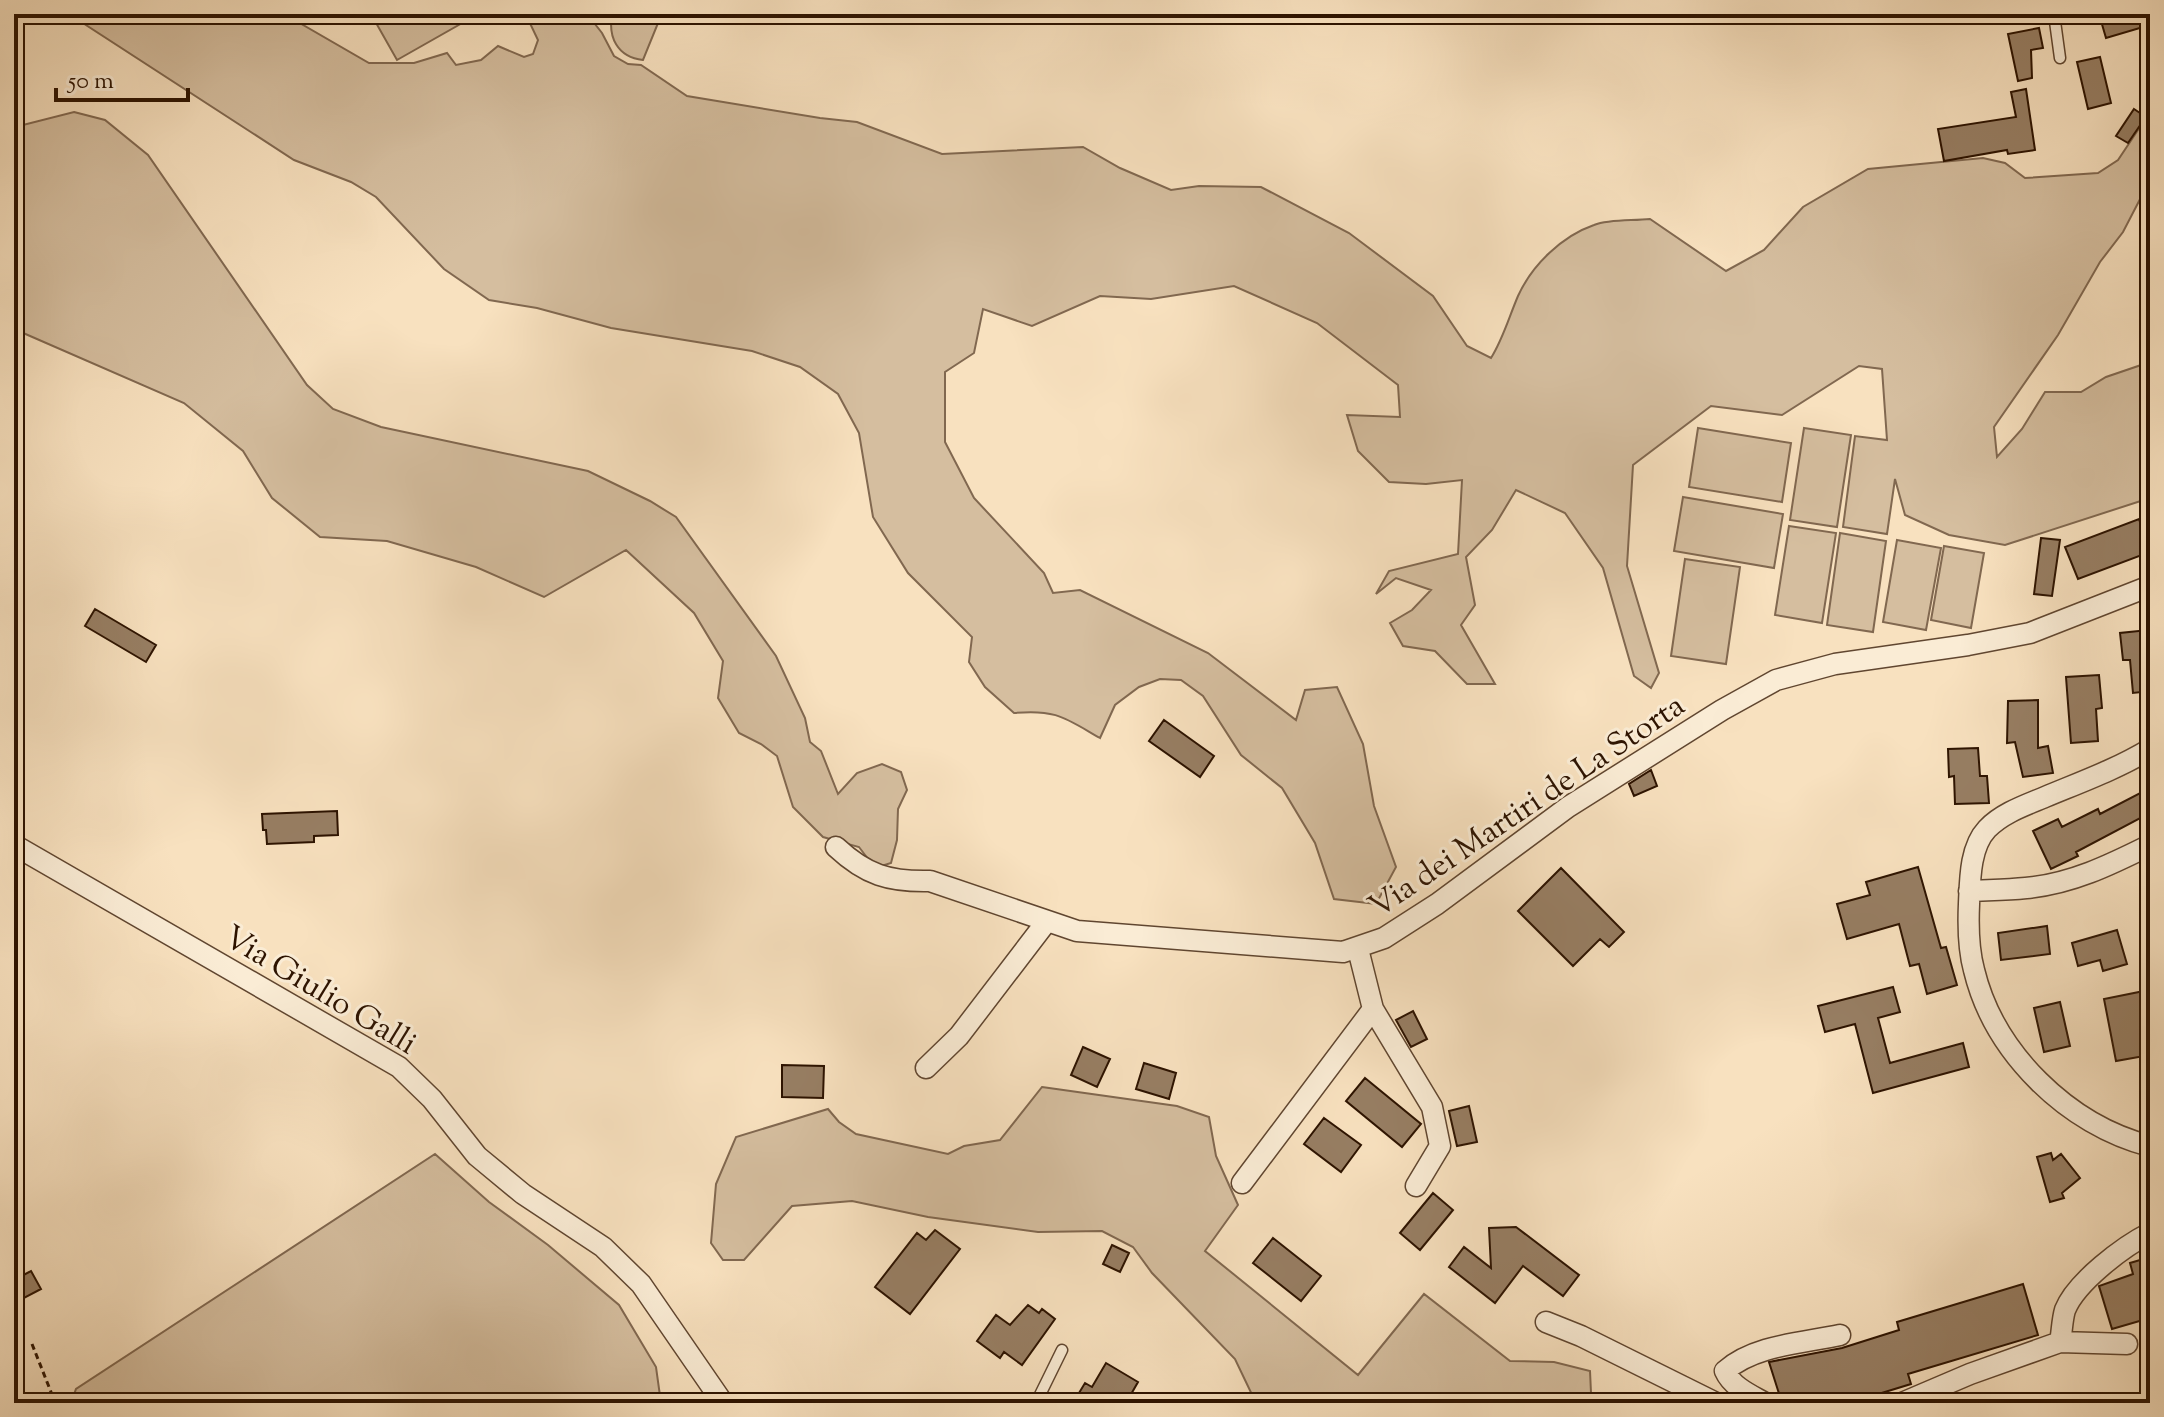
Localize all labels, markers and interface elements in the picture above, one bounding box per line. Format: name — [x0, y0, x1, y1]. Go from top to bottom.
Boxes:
scale bar — [56, 52, 188, 102]
text: 50 m — [66, 65, 114, 99]
street label: Via dei Martiri de La Storta — [1361, 684, 1695, 931]
street label: Via Giulio Galli — [214, 916, 425, 1067]

